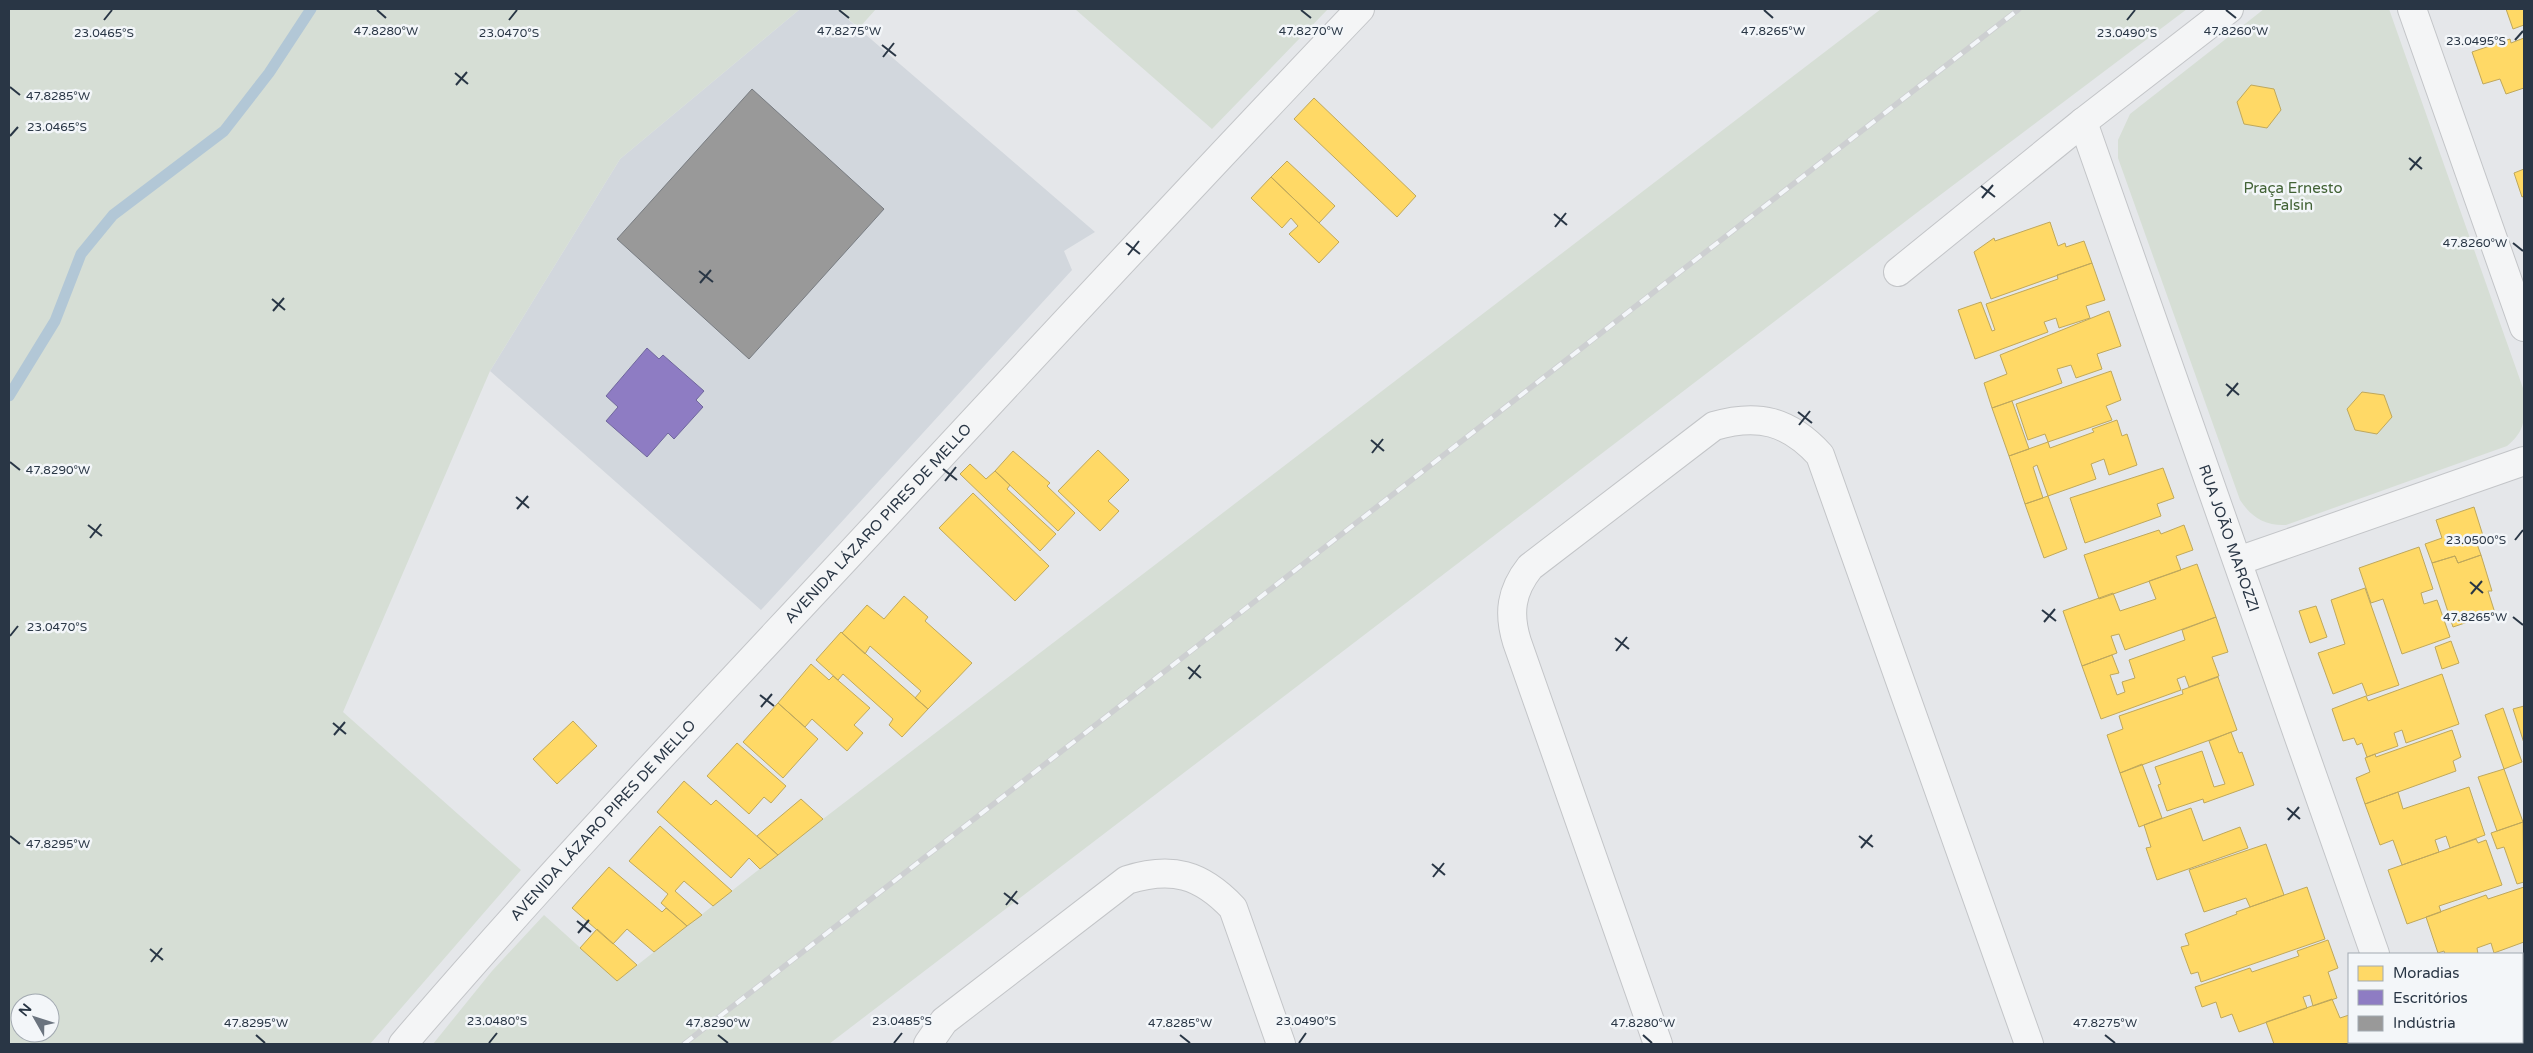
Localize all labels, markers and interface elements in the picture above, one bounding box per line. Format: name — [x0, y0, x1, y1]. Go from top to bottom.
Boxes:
text: 47.8280°W — [354, 24, 418, 38]
text: 47.8275°W — [817, 24, 881, 38]
text: 47.8270°W — [1279, 24, 1343, 38]
text: 47.8265°W — [1741, 24, 1805, 38]
text: 47.8260°W — [2204, 24, 2268, 38]
text: 23.0465°S — [74, 26, 134, 40]
text: 23.0470°S — [479, 26, 539, 40]
text: 23.0490°S — [2097, 26, 2157, 40]
text: 23.0495°S — [2446, 34, 2506, 48]
text: 47.8285°W — [26, 89, 90, 103]
text: 23.0465°S — [27, 120, 87, 134]
park label: Praça Ernesto Falsin — [2243, 179, 2343, 214]
text: 47.8260°W — [2443, 236, 2507, 250]
street label: AVENIDA LÁZARO PIRES DE MELLO — [781, 420, 975, 627]
street label: RUA JOÃO MAROZZI — [2195, 462, 2263, 614]
text: 47.8290°W — [26, 463, 90, 477]
text: 23.0500°S — [2446, 533, 2506, 547]
text: 47.8265°W — [2443, 610, 2507, 624]
text: 23.0470°S — [27, 620, 87, 634]
street label: AVENIDA LÁZARO PIRES DE MELLO — [506, 716, 699, 925]
text: 47.8295°W — [26, 837, 90, 851]
legend — [2348, 953, 2523, 1043]
text: Moradias — [2393, 964, 2459, 982]
text: Escritórios — [2393, 989, 2468, 1007]
north arrow — [10, 993, 60, 1043]
text: N — [15, 1000, 35, 1020]
text: 23.0480°S — [467, 1014, 527, 1028]
text: 23.0485°S — [872, 1014, 932, 1028]
text: 23.0490°S — [1276, 1014, 1336, 1028]
text: Indústria — [2393, 1014, 2456, 1032]
text: 47.8295°W — [224, 1016, 288, 1030]
text: 47.8290°W — [686, 1016, 750, 1030]
text: 47.8285°W — [1148, 1016, 1212, 1030]
text: 47.8280°W — [1611, 1016, 1675, 1030]
text: 47.8275°W — [2073, 1016, 2137, 1030]

